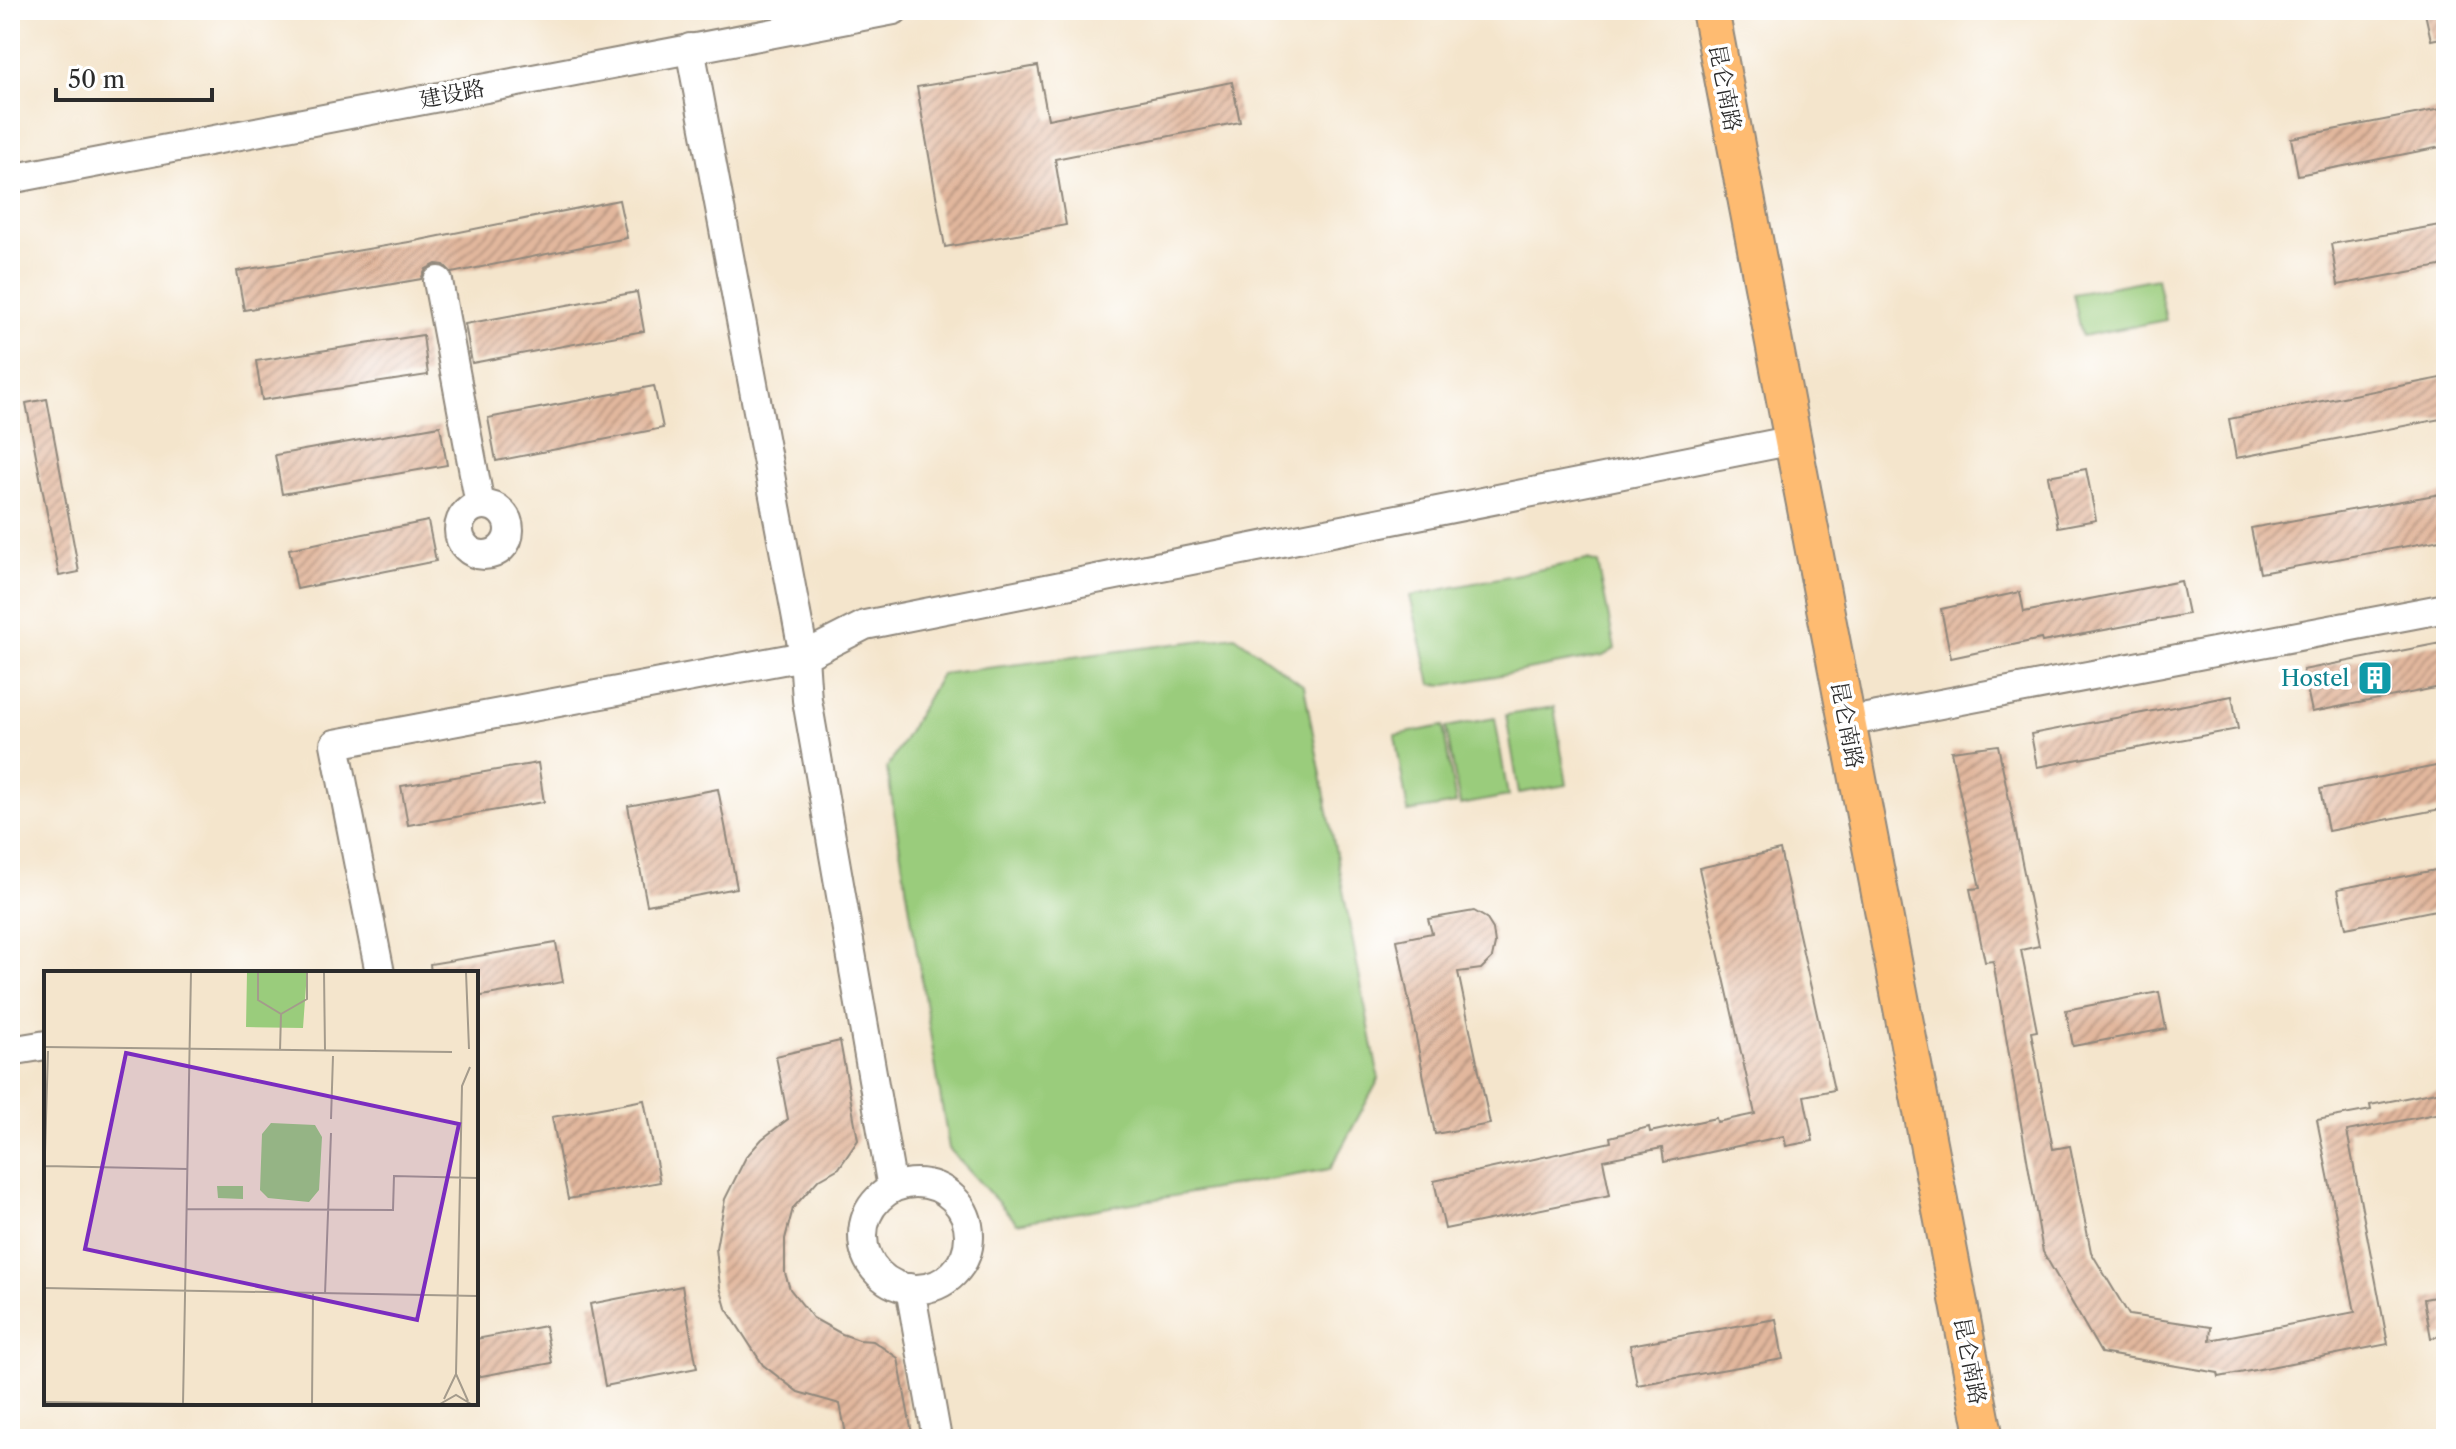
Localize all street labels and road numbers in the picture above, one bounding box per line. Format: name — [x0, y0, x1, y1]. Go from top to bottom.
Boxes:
street label: 昆仑南路 — [1703, 42, 1747, 134]
street label: 建设路 — [417, 74, 487, 114]
street label: 昆仑南路 — [1825, 679, 1869, 771]
street label: 昆仑南路 — [1948, 1315, 1992, 1407]

